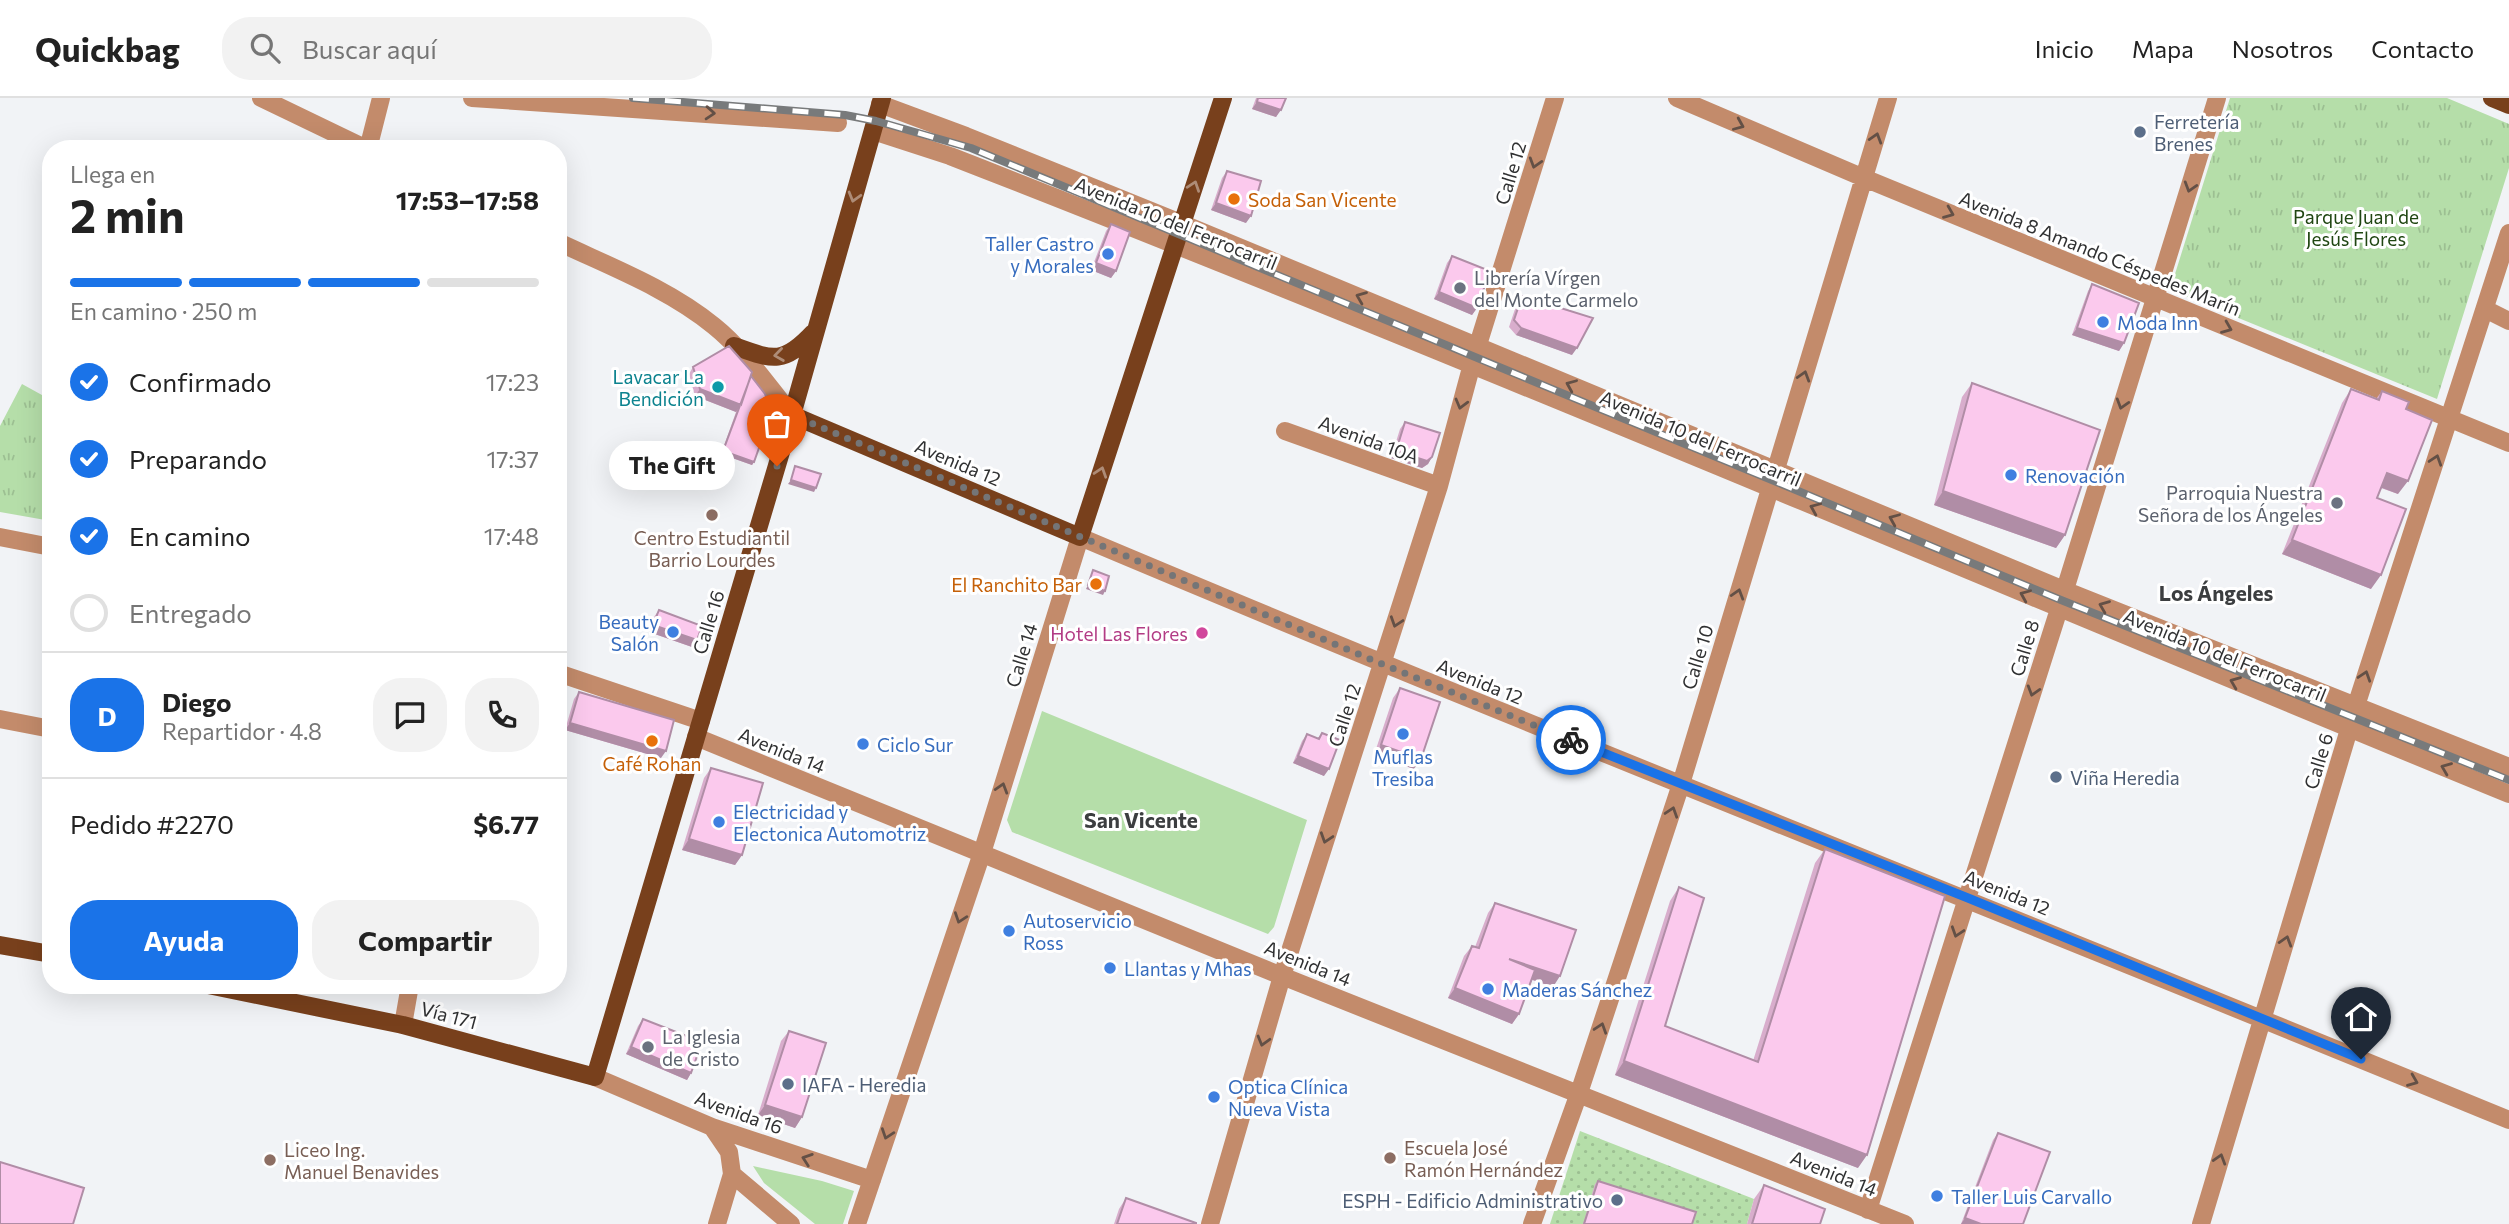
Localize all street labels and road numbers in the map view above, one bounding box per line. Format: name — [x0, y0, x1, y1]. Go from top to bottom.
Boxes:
street label: Calle 12 — [1490, 139, 1530, 207]
street label: Avenida 10 del Ferrocarril — [1071, 172, 1281, 274]
street label: Avenida 8 Amando Céspedes Marín — [1956, 186, 2244, 320]
street label: Avenida 10 del Ferrocarril — [1597, 385, 1805, 491]
street label: Avenida 10A — [1316, 410, 1422, 468]
street label: Avenida 12 — [912, 434, 1004, 490]
street label: Calle 16 — [687, 587, 729, 657]
street label: Avenida 10 del Ferrocarril — [2120, 604, 2330, 706]
street label: Calle 8 — [2005, 617, 2043, 679]
street label: Calle 14 — [1000, 620, 1042, 690]
street label: Calle 10 — [1676, 622, 1718, 692]
street label: Avenida 12 — [1434, 653, 1526, 709]
street label: Calle 12 — [1323, 681, 1365, 749]
street label: Avenida 14 — [735, 722, 829, 778]
street label: Calle 6 — [2299, 730, 2337, 792]
street label: Avenida 12 — [1961, 864, 2053, 920]
street label: Avenida 14 — [1261, 935, 1355, 991]
street label: Vía 171 — [418, 996, 480, 1034]
street label: Avenida 16 — [692, 1085, 786, 1139]
street label: Avenida 14 — [1787, 1145, 1881, 1201]

